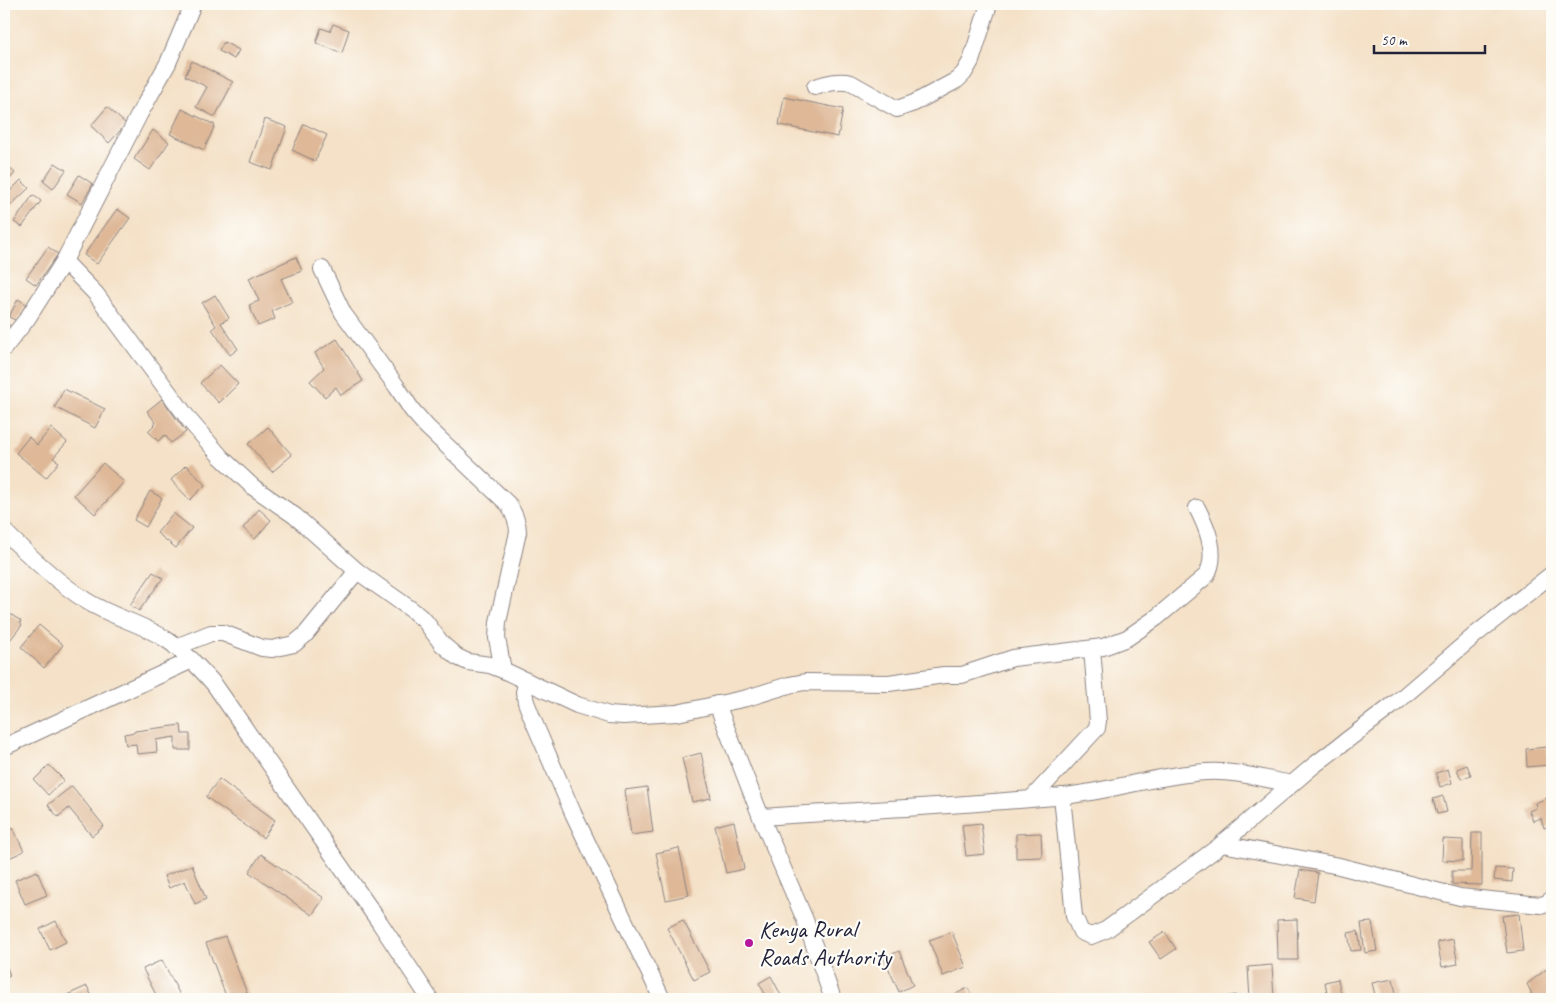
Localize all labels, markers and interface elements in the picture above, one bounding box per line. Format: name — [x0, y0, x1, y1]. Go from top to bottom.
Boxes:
scale bar — [1374, 22, 1485, 54]
text: 50 m — [1381, 31, 1408, 50]
place label: Kenya Rural Roads Authority — [759, 914, 893, 972]
marker: Kenya Rural Roads Authority — [743, 937, 755, 949]

